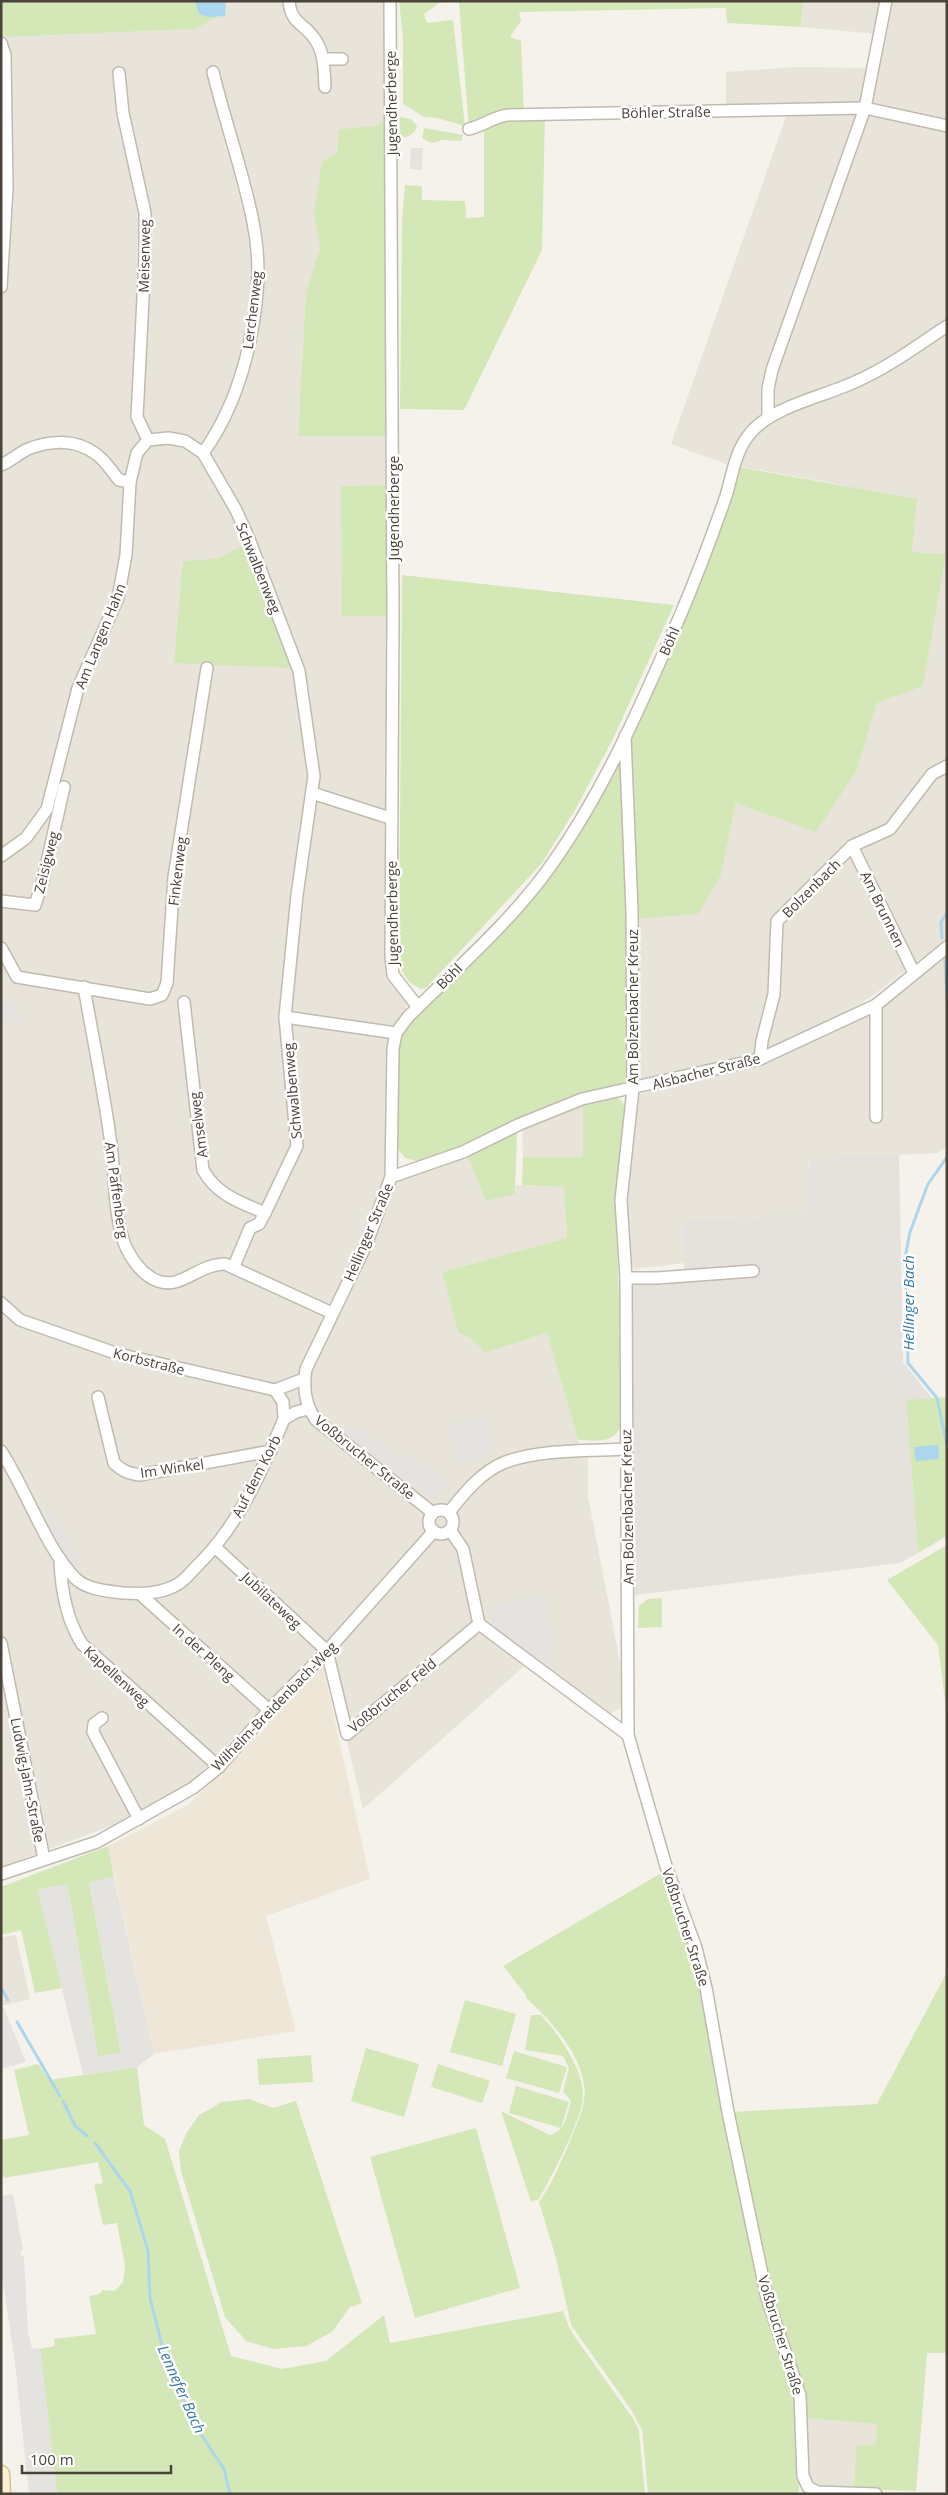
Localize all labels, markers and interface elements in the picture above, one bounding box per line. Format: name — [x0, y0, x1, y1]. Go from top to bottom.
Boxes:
street label: Jugendherberge — [381, 50, 401, 158]
street label: Böhler Straße — [621, 102, 711, 122]
street label: Meisenweg — [134, 219, 154, 293]
street label: Lerchenweg — [238, 269, 266, 350]
street label: Jugendherberge — [384, 455, 403, 562]
street label: Schwalbenweg — [232, 520, 286, 617]
street label: Am Langen Hahn — [70, 580, 130, 692]
street label: Böhl — [654, 624, 684, 658]
street label: Zeisigweg — [29, 828, 63, 895]
street label: Finkenweg — [163, 835, 191, 907]
street label: Bolzenbach — [778, 855, 844, 921]
street label: Jugendherberge — [382, 860, 402, 968]
street label: Am Brunnen — [856, 868, 910, 950]
street label: Am Bolzenbacher Kreuz — [623, 929, 642, 1085]
street label: Böhl — [432, 959, 466, 993]
street label: Schwalbenweg — [278, 1042, 306, 1140]
street label: Alsbacher Straße — [650, 1048, 762, 1094]
street label: Amselweg — [184, 1091, 211, 1159]
street label: Am Paffenberg — [101, 1141, 133, 1240]
street label: Hellinger Straße — [339, 1180, 397, 1284]
water label: Hellinger Bach — [898, 1255, 918, 1351]
street label: Korbstraße — [111, 1343, 187, 1379]
street label: Voßbrucher Straße — [311, 1411, 419, 1503]
street label: Am Bolzenbacher Kreuz — [616, 1429, 638, 1585]
street label: Auf dem Korb — [227, 1432, 285, 1520]
street label: Im Winkel — [139, 1454, 205, 1482]
street label: Jubilateweg — [237, 1566, 306, 1633]
street label: In der Pleng — [169, 1619, 240, 1685]
street label: Wilhelm-Breidenbach-Weg — [207, 1637, 341, 1775]
street label: Kapellenweg — [80, 1641, 154, 1711]
street label: Voßbrucher Feld — [344, 1654, 440, 1736]
street label: Ludwig-Jahn-Straße — [7, 1716, 49, 1844]
street label: Voßbrucher Straße — [658, 1865, 714, 1989]
street label: Voßbrucher Straße — [754, 2273, 808, 2397]
water label: Lennefer Bach — [154, 2342, 210, 2436]
scale bar — [22, 2442, 171, 2474]
text: 100 m — [30, 2449, 74, 2469]

